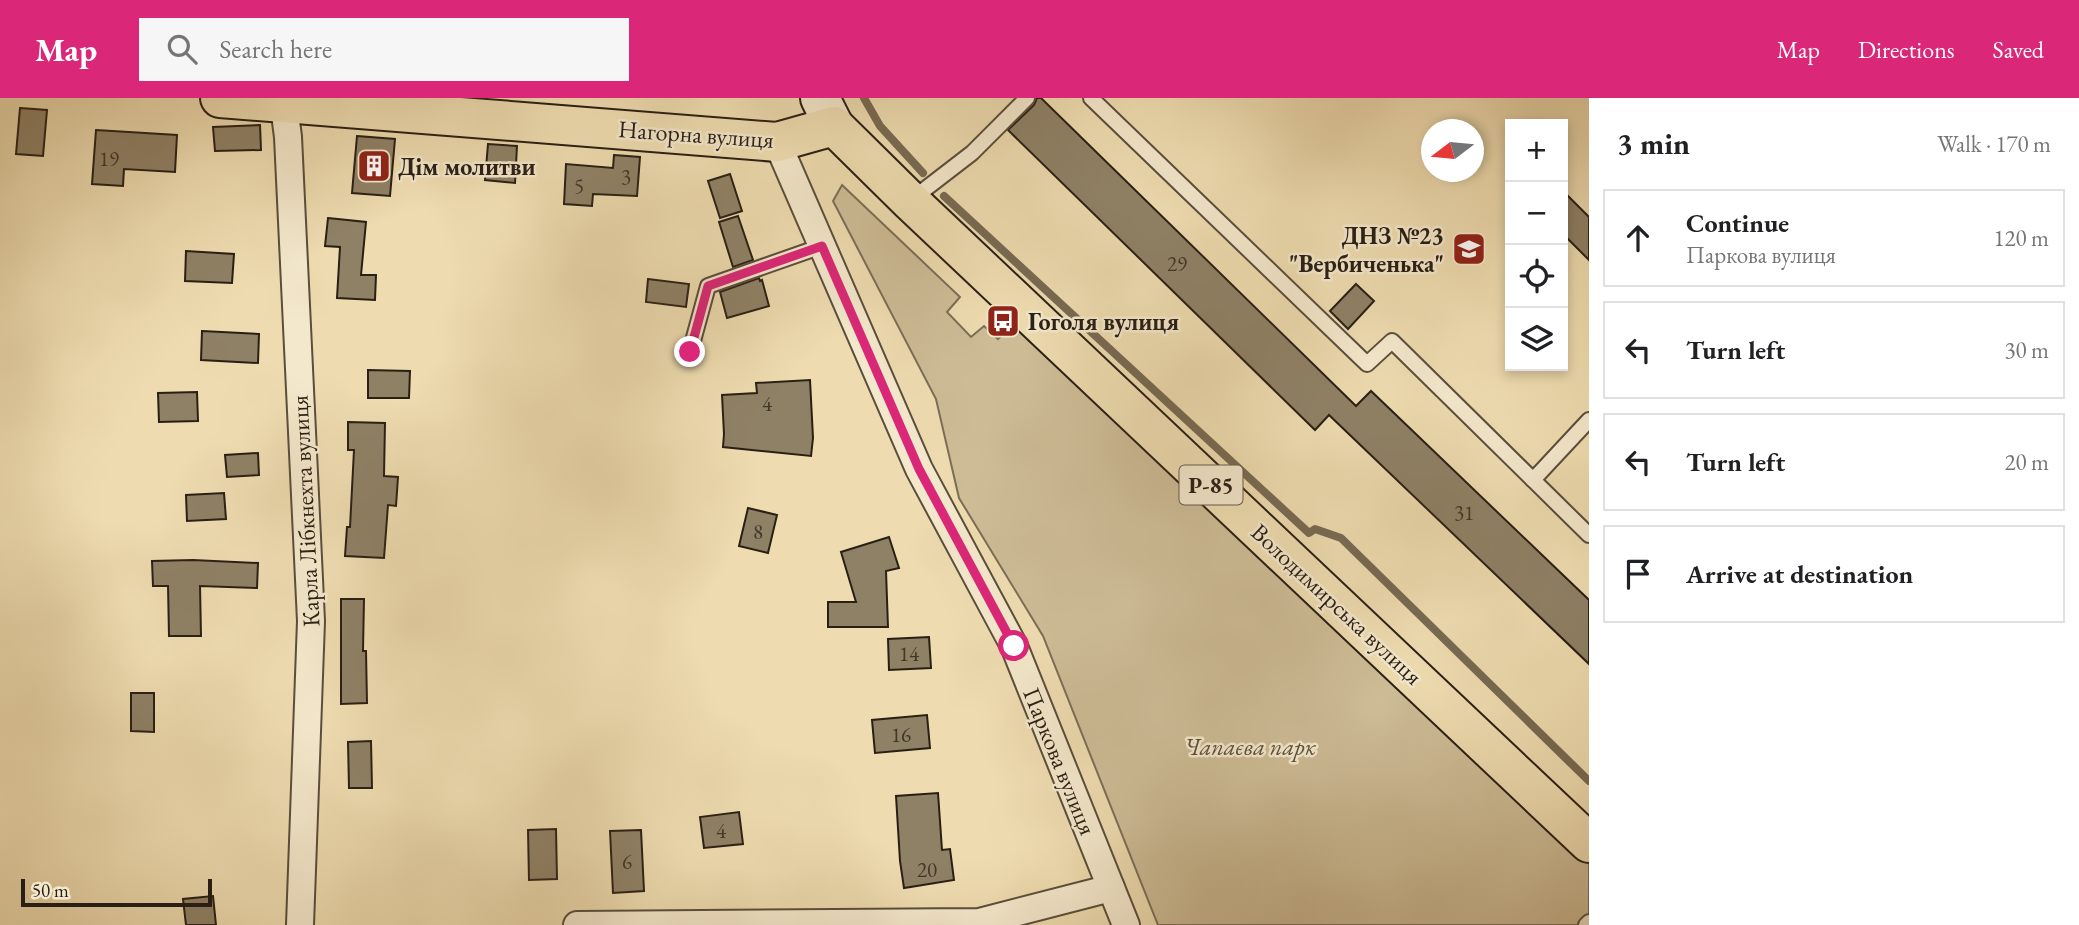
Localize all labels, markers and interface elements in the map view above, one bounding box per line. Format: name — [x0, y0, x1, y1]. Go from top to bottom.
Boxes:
search box — [139, 18, 629, 81]
text: Map — [35, 28, 97, 71]
icon: search — [163, 30, 201, 68]
text: Search here — [219, 32, 332, 66]
text: Map — [1777, 34, 1820, 65]
text: Directions — [1858, 34, 1955, 65]
text: Saved — [1993, 34, 2044, 65]
street label: Нагорна вулиця — [617, 113, 775, 155]
north arrow — [1421, 119, 1484, 182]
map controls — [1505, 119, 1568, 371]
button: + — [1505, 119, 1568, 182]
text: 3 min — [1617, 124, 1690, 163]
text: Walk · 170 m — [1937, 129, 2051, 159]
house number: 19 — [99, 145, 119, 172]
building icon: Дім молитви — [355, 147, 393, 185]
place label: Дім молитви — [398, 151, 536, 182]
house number: 3 — [621, 163, 631, 190]
house number: 5 — [574, 172, 584, 199]
button: − — [1505, 182, 1568, 245]
text: Continue — [1686, 206, 1789, 240]
icon: ahead — [1619, 219, 1657, 257]
place label: ДНЗ №23 "Вербиченька" — [1289, 220, 1444, 279]
text: 120 m — [1993, 223, 2049, 253]
school or university icon: ДНЗ №23 "Вербиченька" — [1450, 230, 1488, 268]
text: Паркова вулиця — [1686, 240, 1836, 270]
button: locate — [1505, 245, 1568, 308]
house number: 29 — [1167, 250, 1187, 277]
bus stop icon: Гоголя вулиця — [984, 302, 1022, 340]
place label: Гоголя вулиця — [1028, 306, 1179, 338]
button: layers — [1505, 308, 1568, 371]
icon: left — [1619, 331, 1657, 369]
text: Turn left — [1686, 333, 1785, 367]
text: 30 m — [2004, 335, 2049, 365]
route end — [674, 336, 705, 367]
house number: 4 — [762, 390, 773, 417]
street label: Карла Лібкнехта вулиця — [283, 394, 327, 628]
icon: left — [1619, 443, 1657, 481]
text: Turn left — [1686, 445, 1785, 479]
text: 20 m — [2004, 447, 2049, 477]
road number: Р-85 — [1180, 466, 1242, 504]
house number: 31 — [1454, 499, 1474, 526]
street label: Володимирська вулиця — [1245, 517, 1429, 692]
house number: 8 — [753, 518, 763, 545]
icon: arrive — [1619, 555, 1657, 593]
text: Arrive at destination — [1686, 557, 1913, 591]
route start — [998, 630, 1029, 661]
house number: 14 — [899, 640, 920, 667]
street label: Паркова вулиця — [1016, 683, 1104, 840]
house number: 16 — [891, 721, 911, 748]
park label: Чапаєва парк — [1184, 731, 1317, 762]
house number: 4 — [716, 817, 727, 844]
house number: 6 — [622, 848, 632, 875]
house number: 20 — [917, 856, 937, 883]
scale bar — [21, 876, 212, 908]
text: 50 m — [32, 878, 69, 903]

